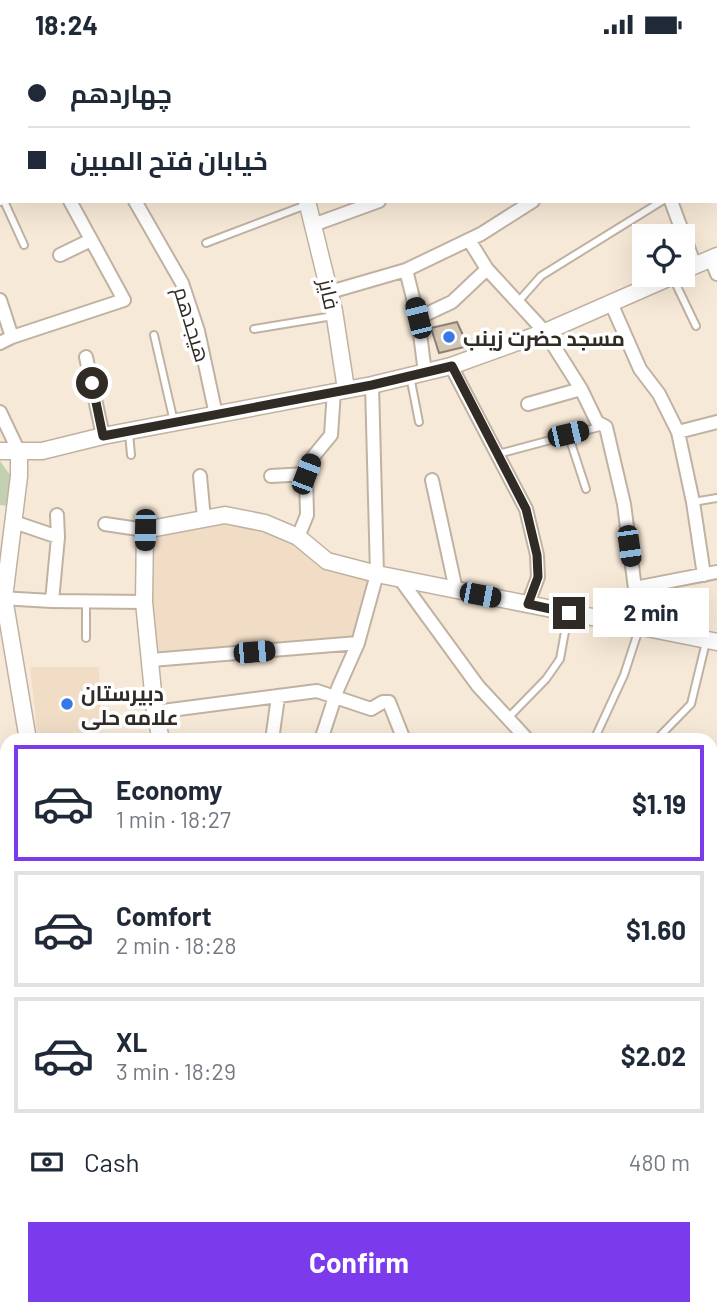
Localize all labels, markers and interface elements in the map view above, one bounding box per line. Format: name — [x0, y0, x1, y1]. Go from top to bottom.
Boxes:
text: 18:24 — [35, 9, 98, 40]
text: چهاردهم — [70, 77, 172, 108]
text: خیابان فتح المبین — [70, 144, 268, 175]
map controls — [632, 224, 695, 287]
button: locate — [632, 224, 695, 287]
street label: فایز — [313, 275, 346, 312]
street label: هیجدهم — [167, 283, 216, 366]
car — [403, 295, 434, 341]
place label: مسجد حضرت زینب — [463, 325, 625, 351]
marker: مسجد حضرت زینب — [441, 329, 457, 345]
route start — [76, 367, 108, 399]
car — [546, 419, 591, 449]
car — [289, 451, 324, 497]
car — [135, 509, 156, 551]
car — [616, 524, 643, 568]
car — [458, 581, 503, 609]
callout: 2 min — [594, 589, 709, 637]
route end — [553, 597, 585, 629]
text: 2 min — [623, 598, 679, 626]
car — [233, 640, 276, 664]
place label: دبیرستان علامه حلی — [81, 680, 179, 730]
marker: دبیرستان علامه حلی — [59, 696, 75, 712]
icon: car — [32, 772, 95, 835]
text: Economy — [116, 774, 222, 805]
text: $1.19 — [632, 788, 686, 819]
text: 1 min · 18:27 — [116, 805, 231, 833]
icon: car — [32, 898, 95, 961]
text: Comfort — [116, 900, 212, 931]
text: $1.60 — [626, 914, 686, 945]
text: 2 min · 18:28 — [116, 931, 236, 959]
icon: car — [32, 1024, 95, 1087]
text: XL — [116, 1026, 147, 1057]
text: $2.02 — [621, 1040, 686, 1071]
text: 3 min · 18:29 — [116, 1057, 236, 1085]
icon: cash — [28, 1143, 66, 1181]
text: Cash — [84, 1146, 139, 1177]
text: 480 m — [629, 1148, 690, 1176]
button: Confirm — [28, 1222, 690, 1302]

